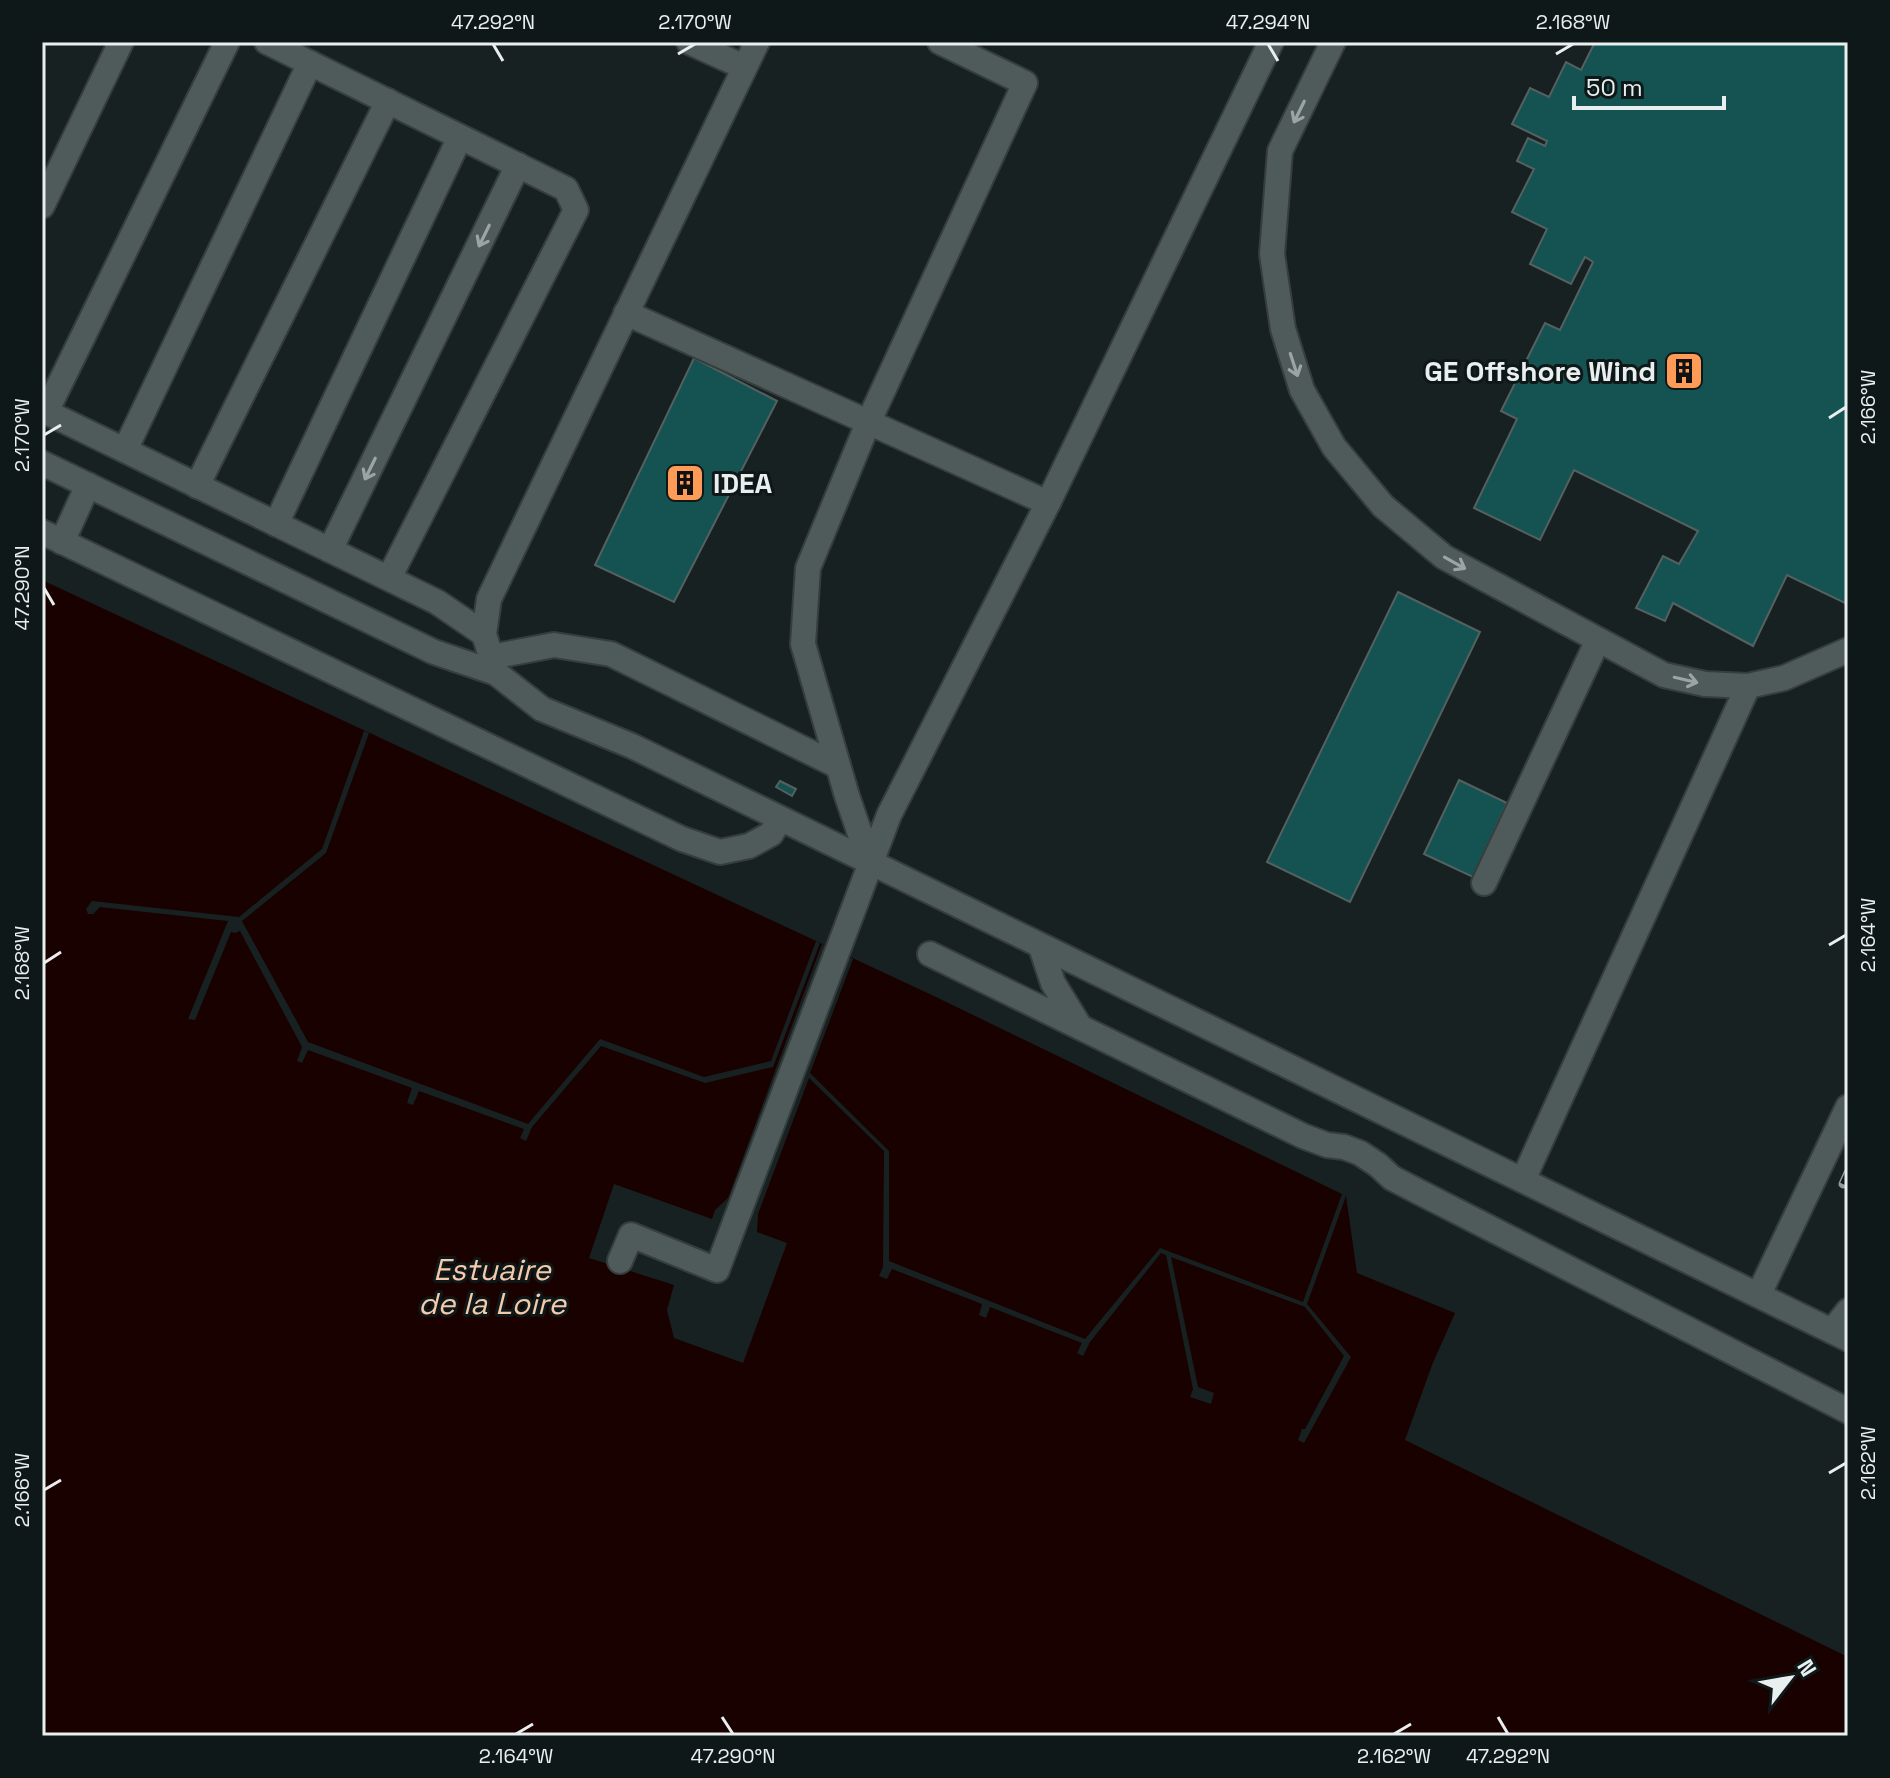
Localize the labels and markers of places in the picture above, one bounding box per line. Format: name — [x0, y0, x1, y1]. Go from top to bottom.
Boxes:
building icon: GE Offshore Wind — [1663, 350, 1705, 392]
place label: GE Offshore Wind — [1424, 353, 1656, 389]
building icon: IDEA — [664, 462, 706, 504]
place label: IDEA — [713, 465, 773, 501]

